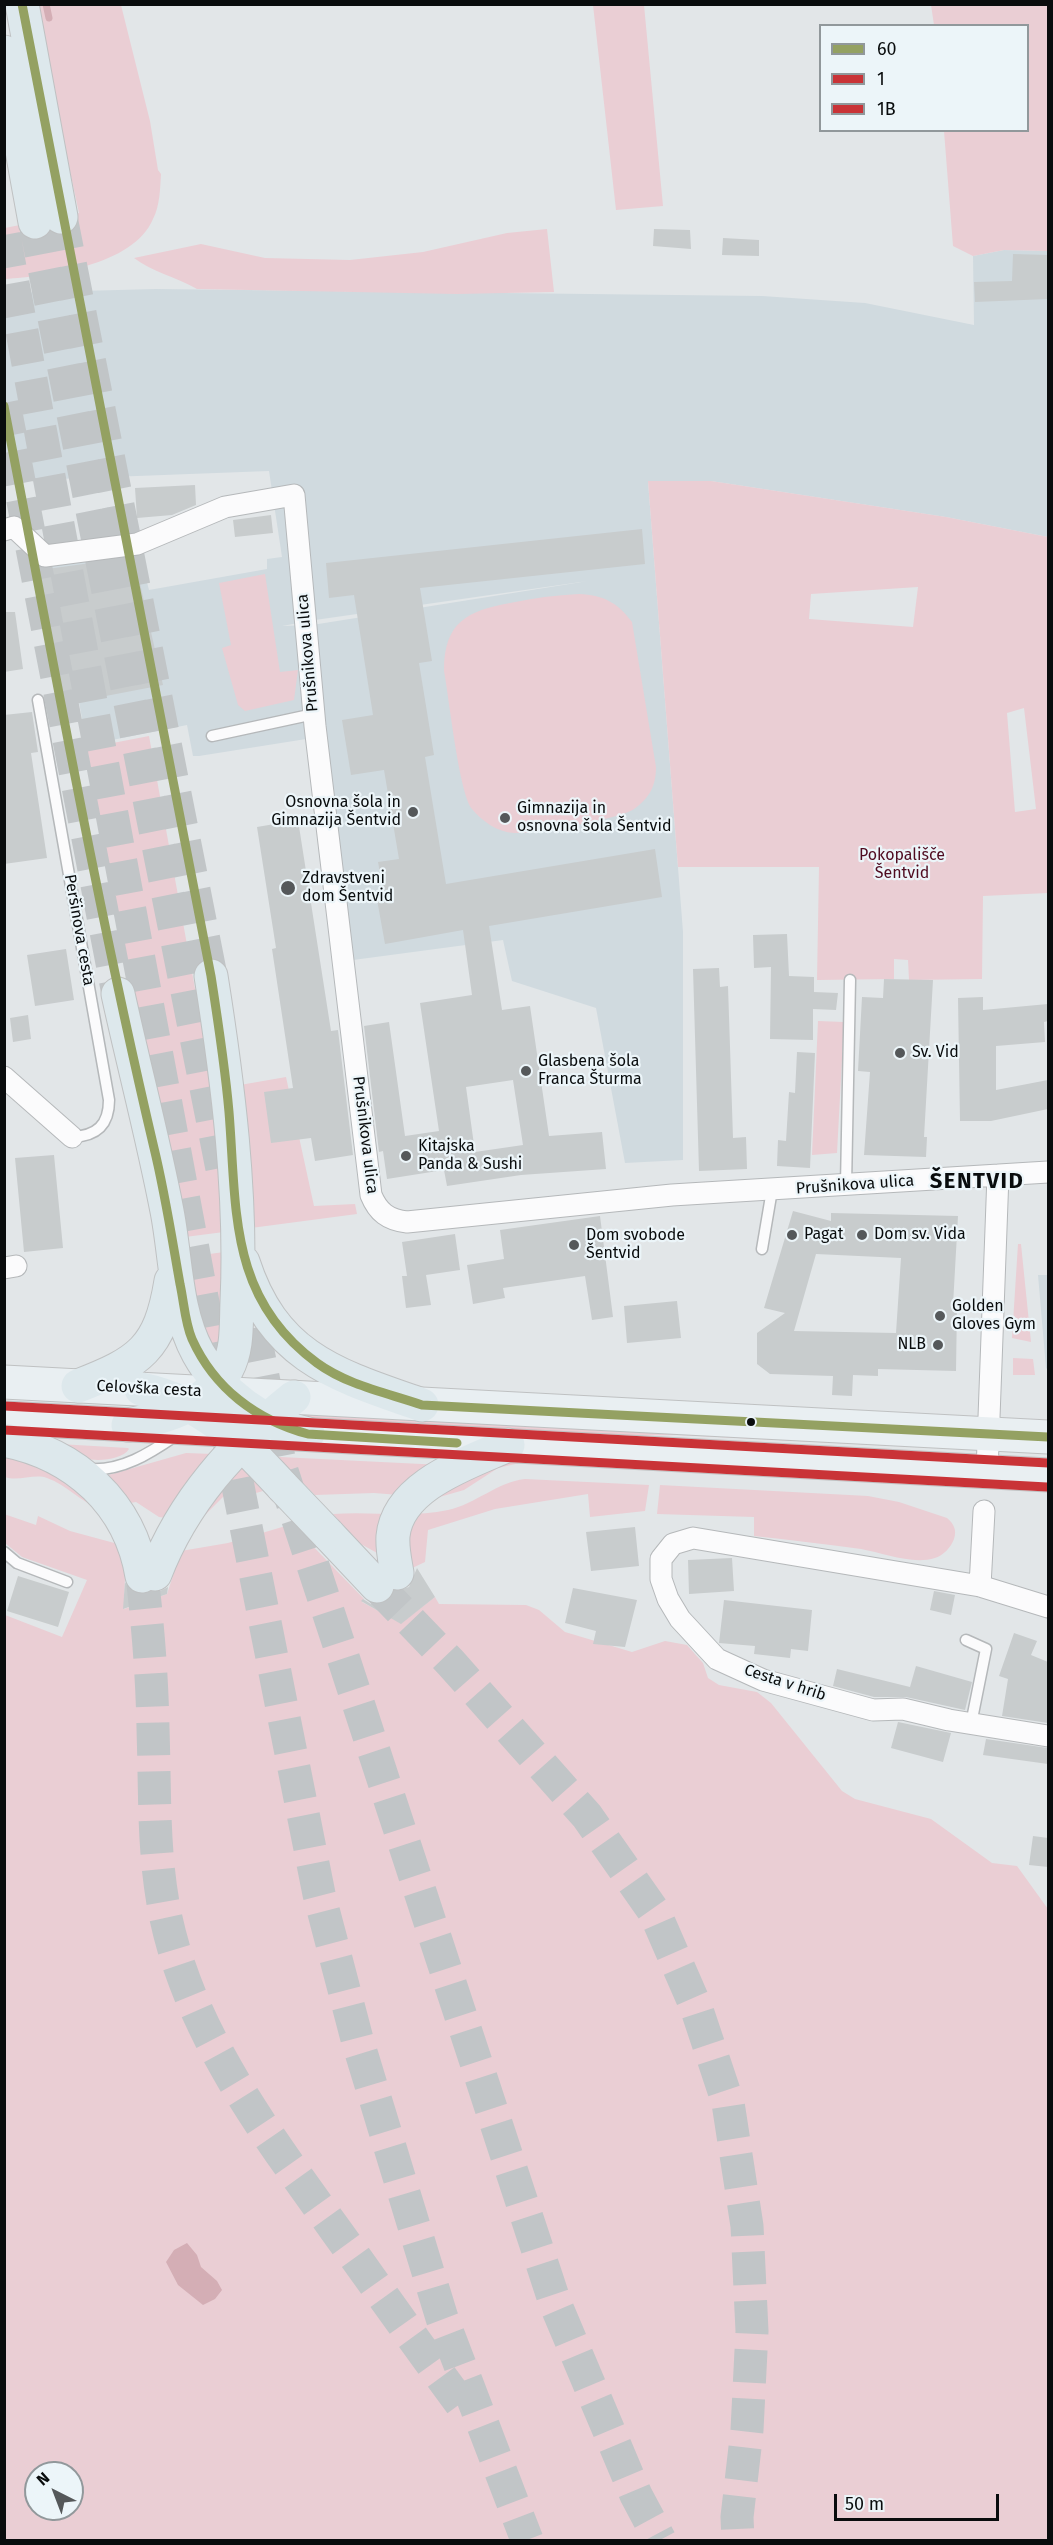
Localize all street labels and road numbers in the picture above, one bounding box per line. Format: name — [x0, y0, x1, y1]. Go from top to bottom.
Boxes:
street label: Prušnikova ulica — [293, 593, 323, 713]
street label: Peršinova cesta — [60, 873, 98, 987]
street label: Prušnikova ulica — [348, 1075, 382, 1195]
street label: Prušnikova ulica — [795, 1171, 915, 1199]
street label: Celovška cesta — [96, 1377, 202, 1401]
street label: Cesta v hrib — [742, 1661, 828, 1705]

